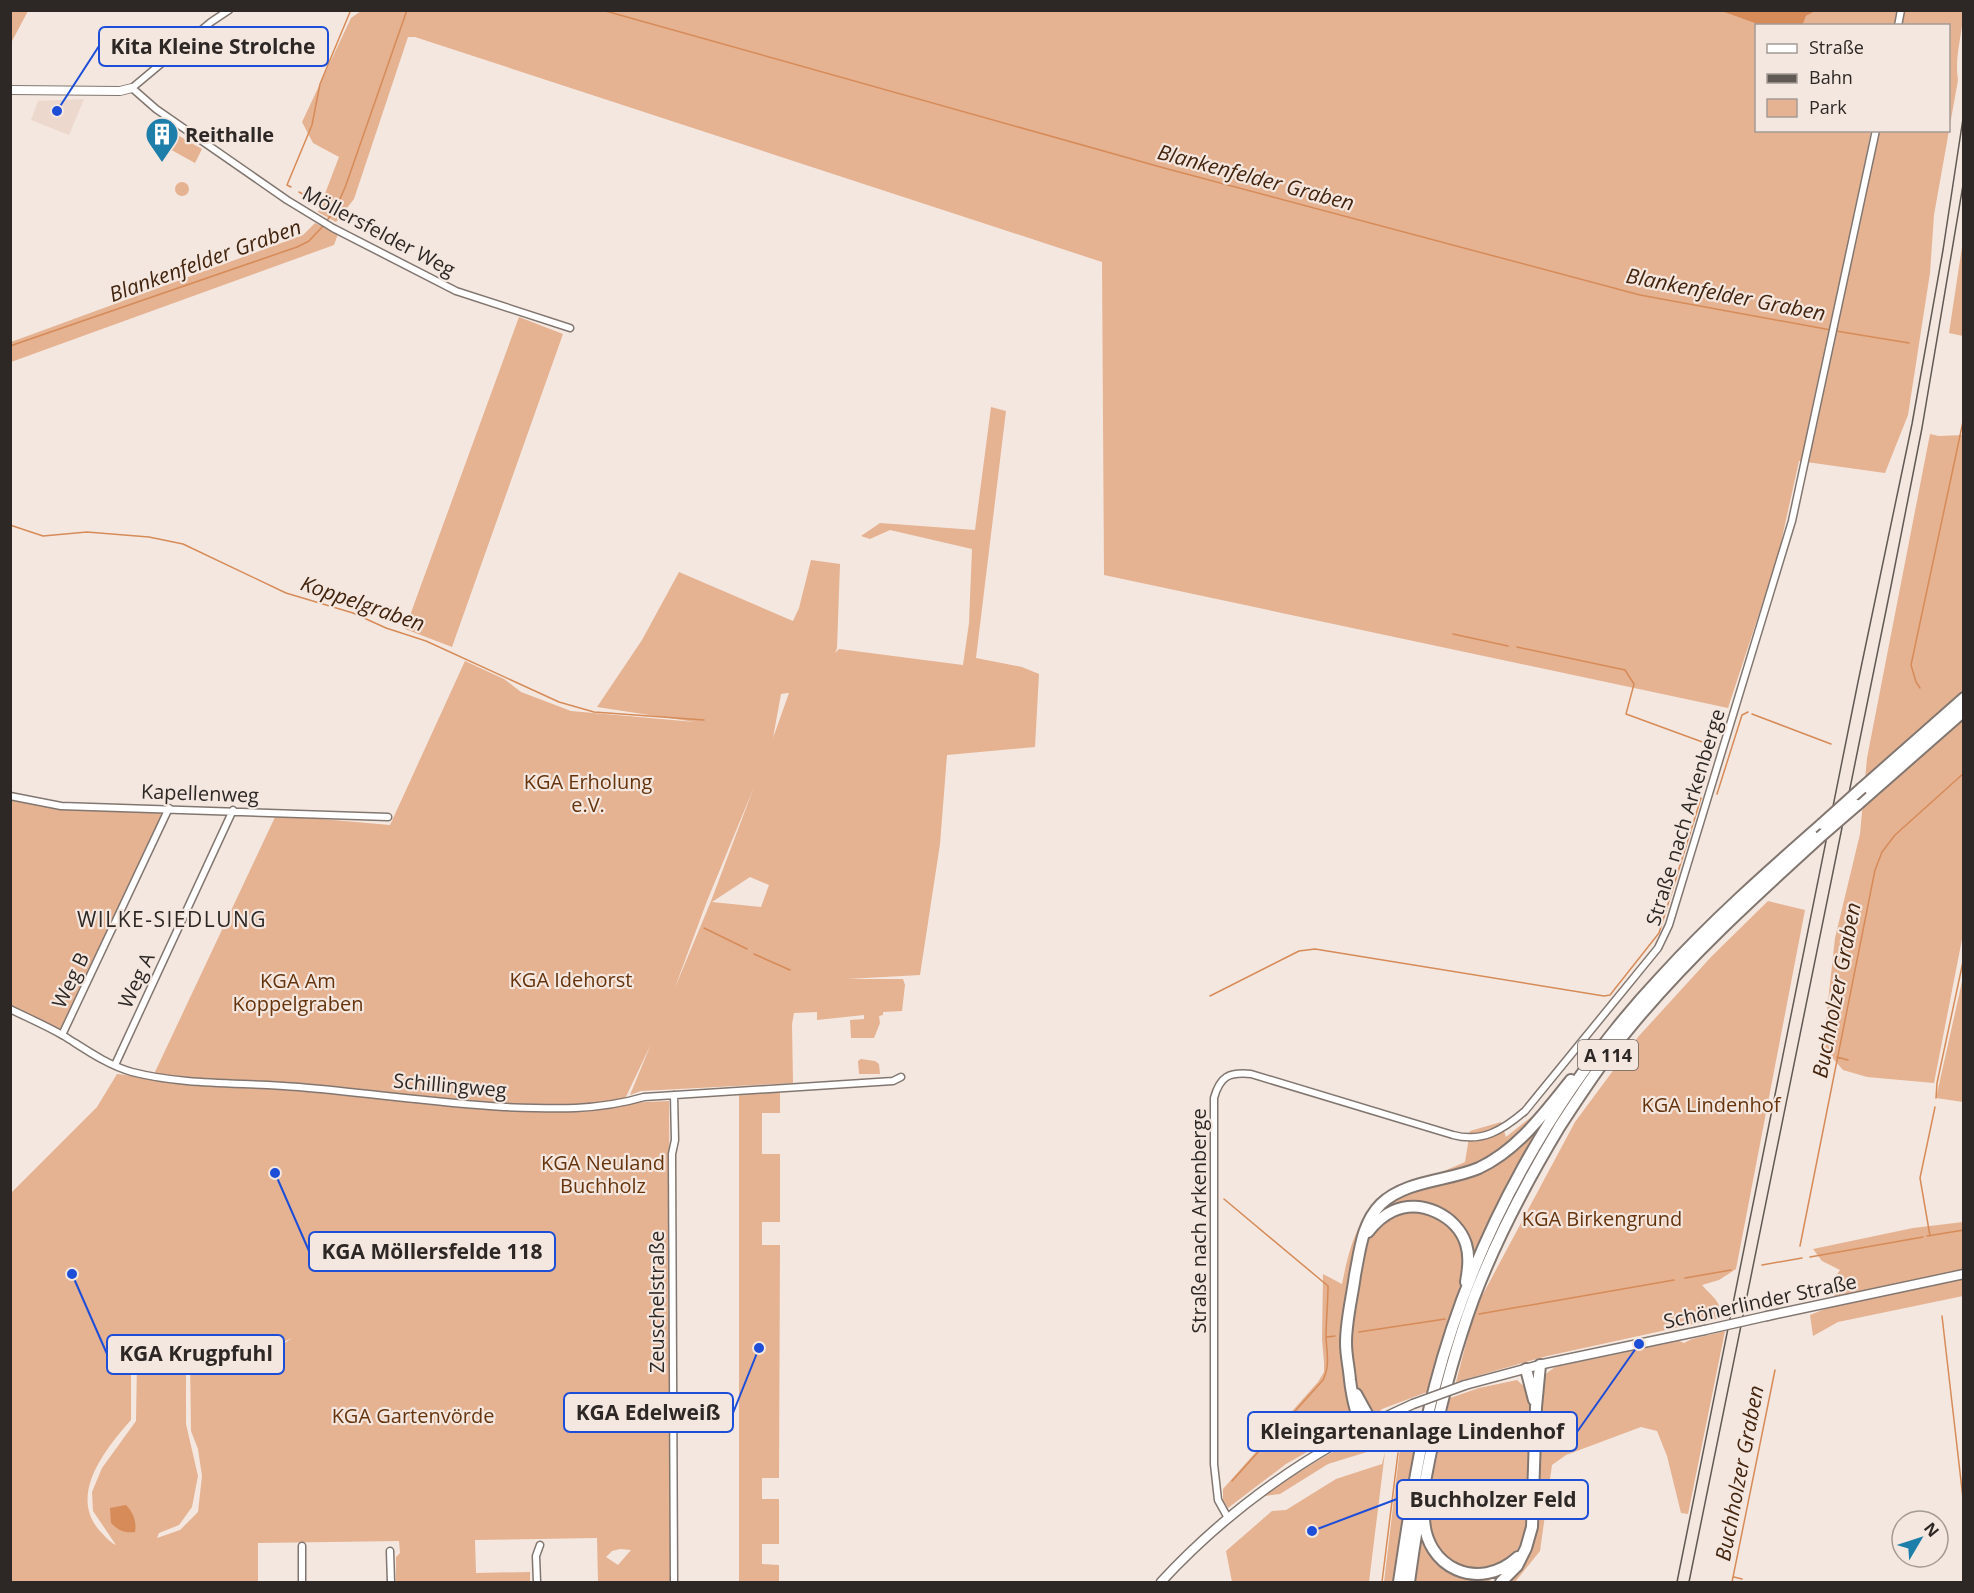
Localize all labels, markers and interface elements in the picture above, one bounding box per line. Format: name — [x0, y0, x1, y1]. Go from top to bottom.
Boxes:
legend — [1755, 24, 1950, 132]
callout: Kita Kleine Strolche — [99, 27, 328, 66]
text: Kita Kleine Strolche — [110, 32, 316, 60]
text: Straße — [1809, 35, 1864, 59]
text: Bahn — [1809, 65, 1853, 89]
text: Park — [1809, 95, 1847, 119]
building icon: Reithalle — [144, 116, 180, 163]
place label: Reithalle — [185, 121, 274, 148]
water label: Blankenfelder Graben — [1155, 137, 1357, 217]
street label: Möllersfelder Weg — [298, 179, 460, 283]
water label: Blankenfelder Graben — [105, 212, 305, 308]
water label: Blankenfelder Graben — [1624, 261, 1828, 327]
water label: Koppelgraben — [297, 569, 429, 637]
street label: Straße nach Arkenberge — [1639, 705, 1731, 929]
park label: KGA Erholung e.V. — [524, 768, 652, 818]
street label: Kapellenweg — [141, 777, 260, 809]
water label: Buchholzer Graben — [1805, 900, 1867, 1080]
district label: WILKE-SIEDLUNG — [77, 905, 267, 933]
street label: Weg B — [45, 948, 95, 1012]
street label: Weg A — [111, 948, 161, 1012]
park label: KGA Idehorst — [510, 966, 632, 993]
park label: KGA Am Koppelgraben — [233, 967, 363, 1017]
road number: A 114 — [1578, 1040, 1638, 1070]
street label: Schillingweg — [392, 1067, 508, 1103]
park label: KGA Lindenhof — [1641, 1091, 1782, 1118]
street label: Straße nach Arkenberge — [1185, 1108, 1212, 1334]
park label: KGA Neuland Buchholz — [541, 1149, 665, 1199]
park label: KGA Birkengrund — [1522, 1205, 1682, 1232]
street label: Zeuschelstraße — [643, 1231, 670, 1373]
callout: KGA Möllersfelde 118 — [309, 1232, 555, 1271]
text: KGA Möllersfelde 118 — [321, 1237, 543, 1265]
street label: Schönerlinder Straße — [1661, 1267, 1859, 1335]
callout: KGA Krugpfuhl — [107, 1335, 284, 1374]
text: KGA Krugpfuhl — [119, 1339, 273, 1367]
water label: Buchholzer Graben — [1708, 1383, 1770, 1563]
callout: KGA Edelweiß — [564, 1393, 733, 1432]
text: KGA Edelweiß — [576, 1398, 720, 1426]
park label: KGA Gartenvörde — [332, 1402, 494, 1429]
callout: Kleingartenanlage Lindenhof — [1248, 1412, 1577, 1451]
text: Kleingartenanlage Lindenhof — [1260, 1417, 1566, 1445]
callout: Buchholzer Feld — [1397, 1480, 1588, 1519]
text: Buchholzer Feld — [1410, 1485, 1577, 1513]
north arrow — [1890, 1509, 1950, 1569]
text: N — [1919, 1518, 1944, 1542]

